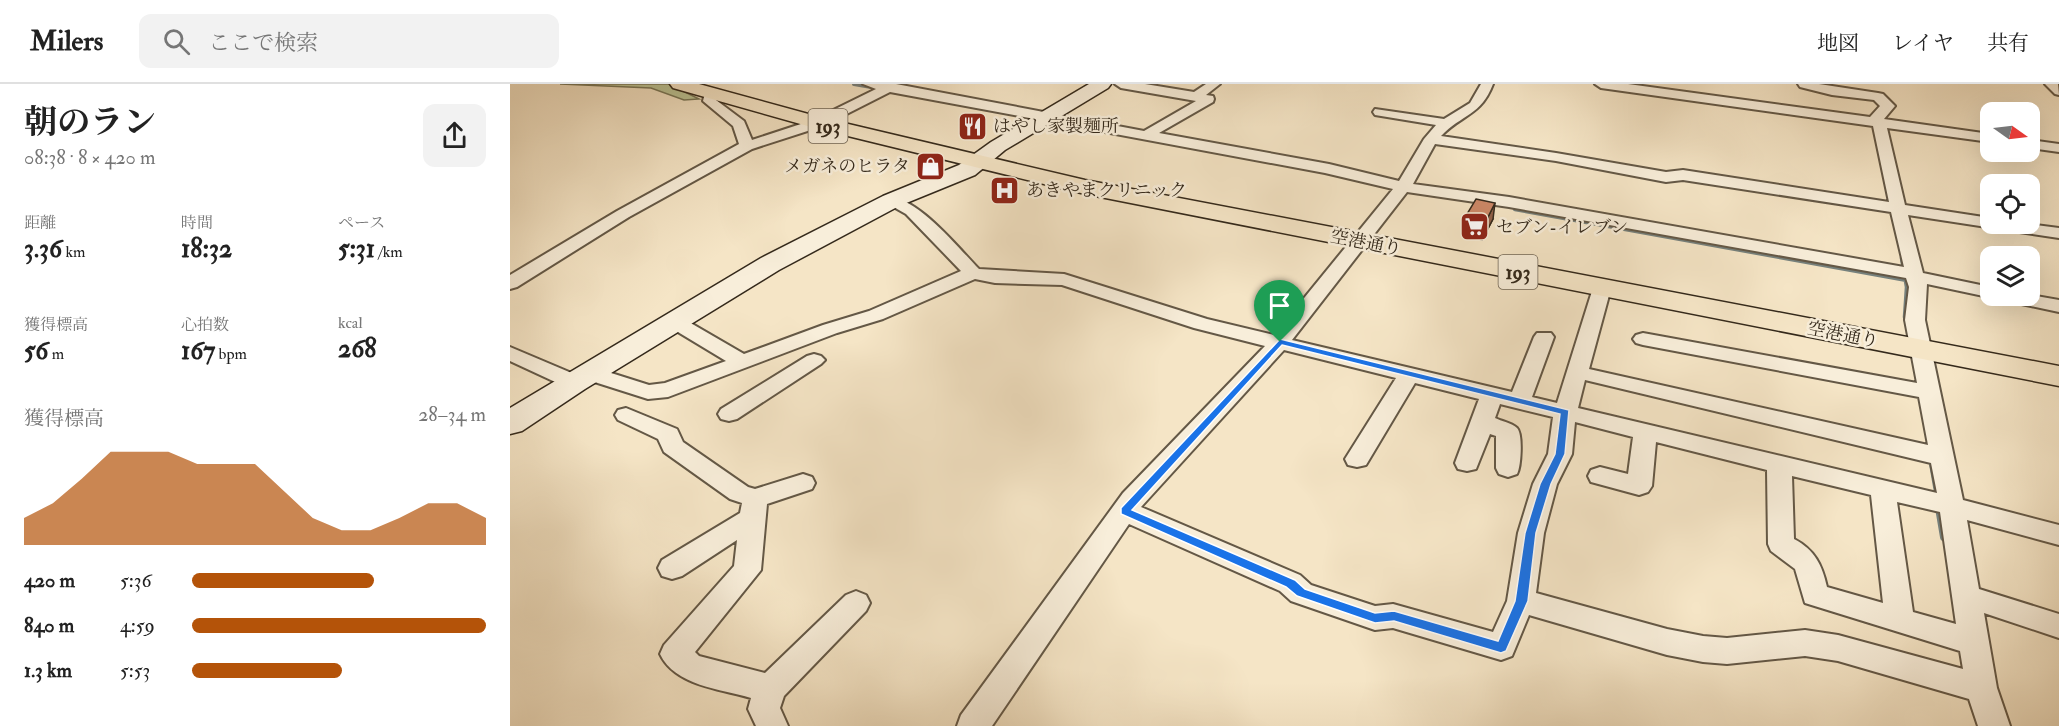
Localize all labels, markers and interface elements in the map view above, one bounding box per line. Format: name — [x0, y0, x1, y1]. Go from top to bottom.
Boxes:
search box — [139, 14, 559, 68]
text: Milers — [30, 24, 103, 59]
icon: search — [160, 25, 193, 58]
text: ここで検索 — [208, 29, 318, 57]
text: 地図 — [1817, 30, 1859, 57]
text: レイヤ — [1892, 30, 1954, 57]
text: 共有 — [1987, 30, 2029, 57]
text: 朝のラン — [24, 102, 156, 143]
north arrow — [1980, 102, 2040, 162]
map controls — [1980, 102, 2040, 306]
button: share — [423, 104, 486, 167]
road number: 193 — [808, 109, 848, 143]
restaurant icon: はやし家製麺所 — [956, 110, 988, 142]
place label: はやし家製麺所 — [993, 115, 1119, 138]
text: 08:38 · 8 × 420 m — [24, 145, 156, 170]
shop icon: メガネのヒラタ — [915, 150, 947, 182]
place label: メガネのヒラタ — [784, 155, 910, 178]
hospital icon: あきやまクリニック — [989, 174, 1021, 206]
button: locate — [1980, 174, 2040, 234]
place label: あきやまクリニック — [1026, 179, 1187, 202]
supermarket icon: セブン-イレブン — [1459, 211, 1491, 243]
text: 距離 — [24, 213, 56, 233]
text: 時間 — [181, 213, 213, 233]
text: ペース — [338, 213, 385, 233]
place label: セブン-イレブン — [1496, 216, 1628, 239]
street label: 空港通り — [1328, 225, 1404, 261]
text: 3.36 — [24, 233, 62, 265]
text: 18:32 — [181, 233, 232, 265]
text: 5:31 — [338, 233, 375, 265]
text: km — [62, 242, 86, 262]
text: /km — [375, 242, 403, 262]
button: layers — [1980, 246, 2040, 306]
road number: 193 — [1498, 255, 1538, 289]
pin — [1254, 280, 1305, 342]
icon: arrive — [1263, 289, 1296, 322]
text: kcal — [338, 313, 363, 333]
text: 獲得標高 — [24, 315, 88, 335]
text: 心拍数 — [181, 315, 229, 335]
street label: 空港通り — [1805, 317, 1881, 353]
text: 268 — [338, 333, 376, 365]
text: 56 — [24, 335, 48, 367]
text: 167 — [181, 335, 215, 367]
text: m — [48, 344, 64, 364]
text: bpm — [215, 344, 247, 364]
text: 28–34 m — [418, 402, 486, 427]
text: 獲得標高 — [24, 406, 104, 431]
text: 420 m — [24, 568, 75, 593]
text: 5:36 — [120, 568, 152, 593]
text: 840 m — [24, 613, 74, 638]
text: 4:59 — [120, 613, 155, 638]
text: 1.3 km — [24, 658, 72, 683]
text: 5:53 — [120, 658, 150, 683]

